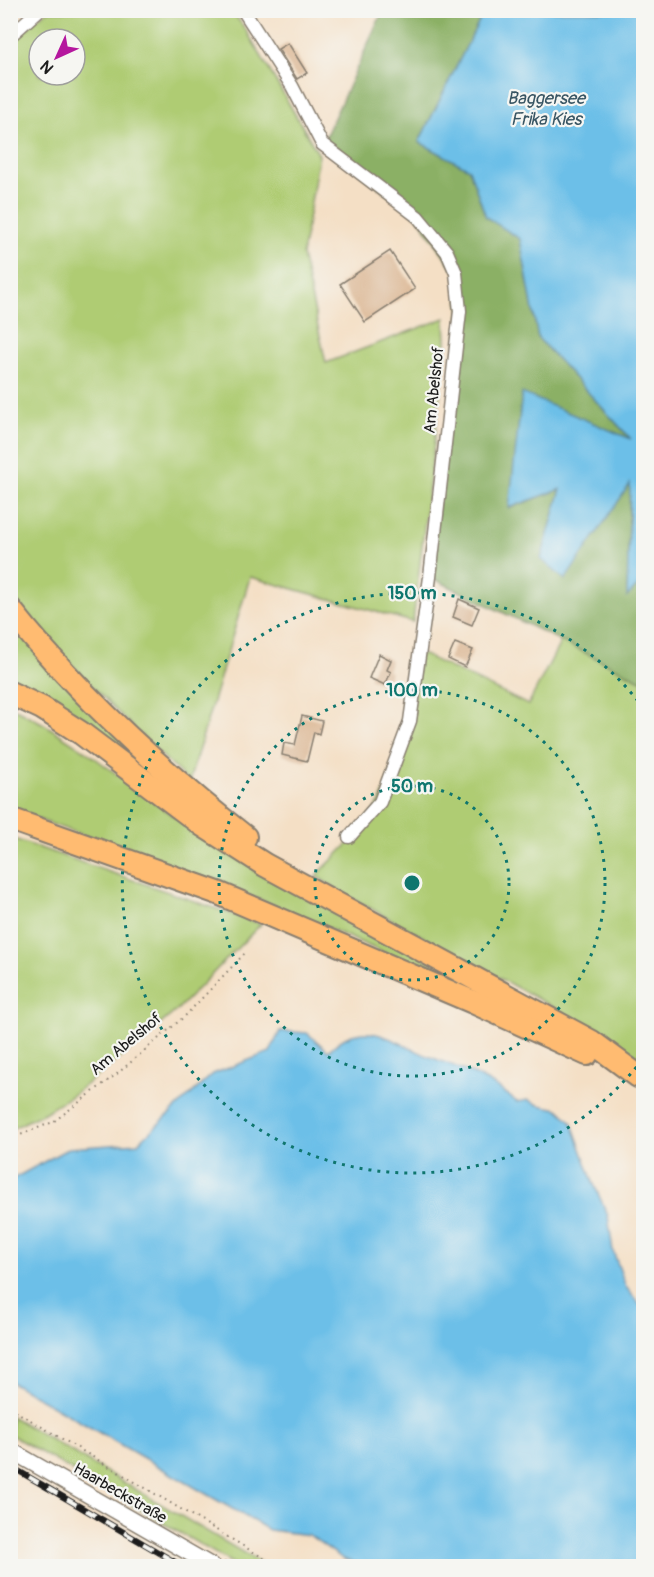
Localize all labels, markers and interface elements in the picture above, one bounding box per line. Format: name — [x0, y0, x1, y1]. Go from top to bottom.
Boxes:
north arrow — [27, 27, 87, 87]
text: N — [36, 56, 58, 78]
water label: Baggersee Frika Kies — [507, 87, 587, 131]
street label: Am Abelshof — [419, 345, 449, 435]
text: 150 m — [388, 582, 437, 605]
text: 100 m — [386, 679, 438, 702]
text: 50 m — [391, 775, 433, 798]
centre of rings — [402, 873, 422, 893]
street label: Am Abelshof — [86, 1008, 166, 1080]
street label: Haarbeckstraße — [70, 1458, 170, 1528]

